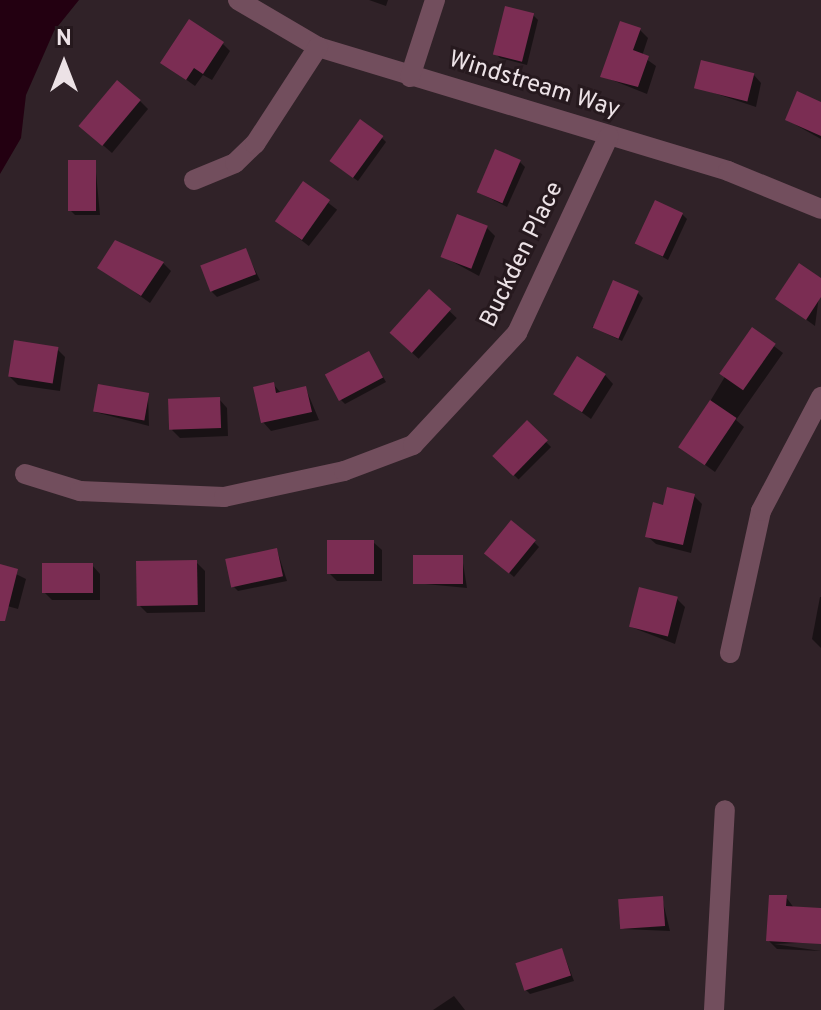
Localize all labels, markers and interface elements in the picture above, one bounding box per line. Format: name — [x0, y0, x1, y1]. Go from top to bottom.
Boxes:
north arrow — [24, 24, 104, 104]
text: N — [56, 26, 72, 53]
street label: Windstream Way — [445, 46, 623, 126]
street label: Buckden Place — [475, 177, 571, 333]

